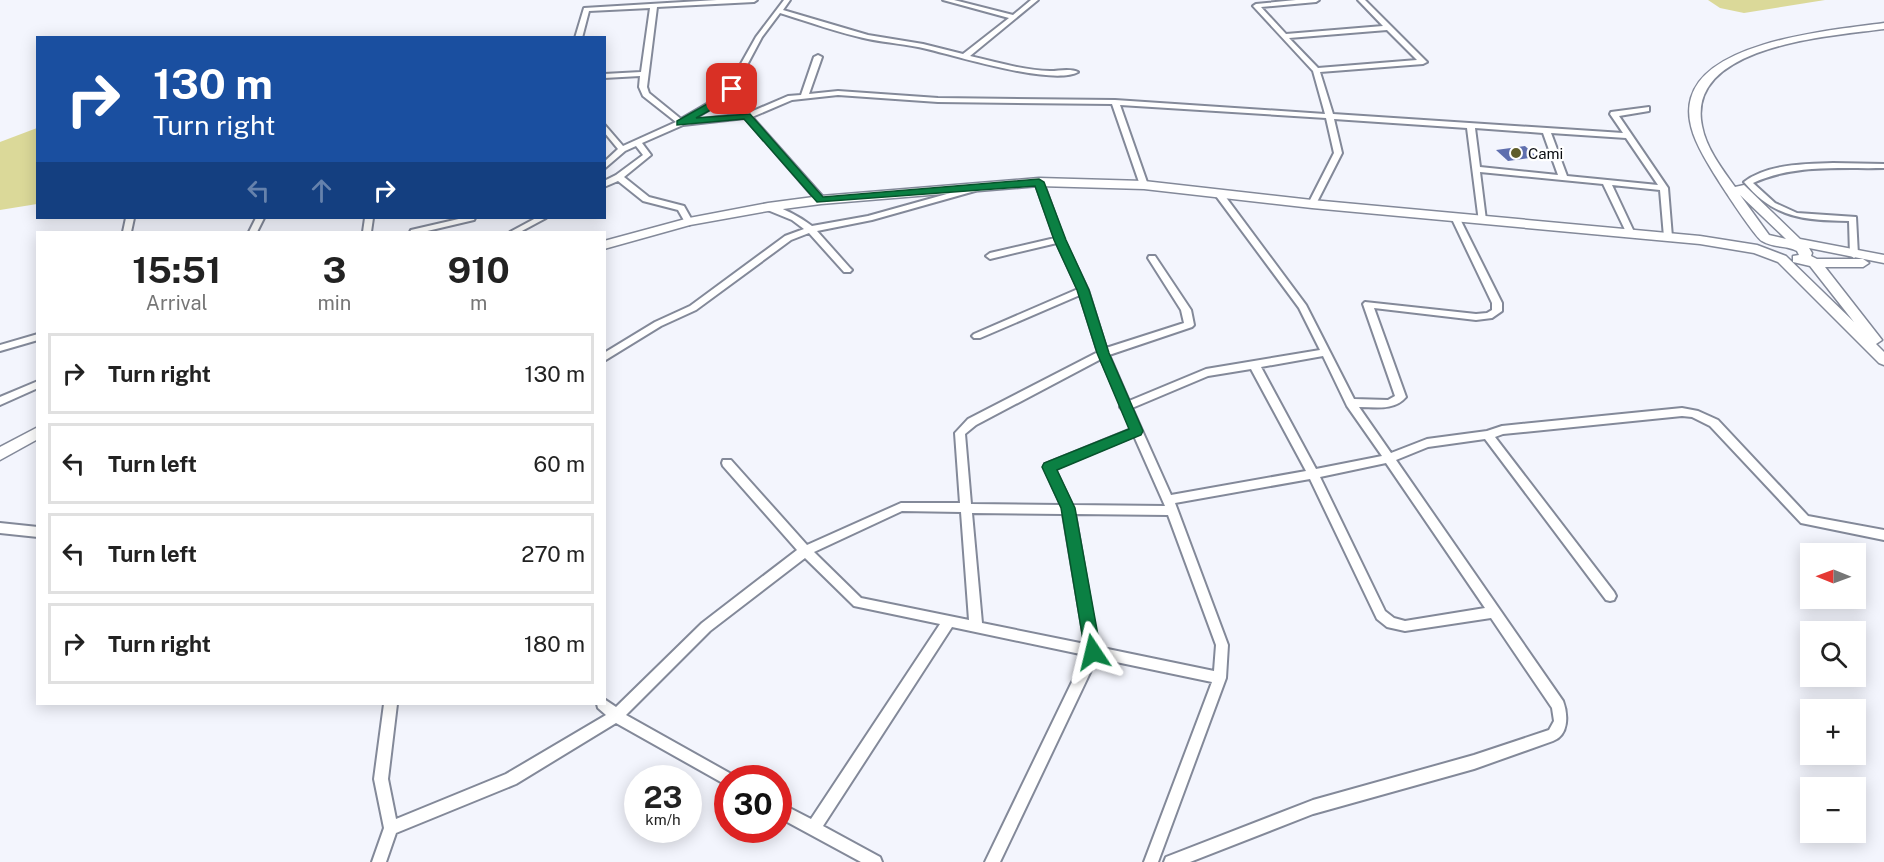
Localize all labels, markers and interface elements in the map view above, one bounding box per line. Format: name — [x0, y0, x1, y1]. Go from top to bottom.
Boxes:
text: 130 m — [153, 59, 273, 108]
icon: right — [54, 60, 132, 138]
pin — [706, 63, 757, 114]
icon: arrive — [715, 72, 748, 105]
text: Turn right — [153, 109, 276, 141]
place label: Cami — [1528, 145, 1563, 162]
marker: Cami — [1509, 146, 1523, 160]
icon: left — [242, 174, 275, 207]
icon: ahead — [305, 174, 338, 207]
icon: right — [368, 174, 401, 207]
text: 15:51 — [132, 249, 221, 291]
text: 3 — [322, 249, 346, 291]
text: 910 — [447, 249, 510, 291]
text: Arrival — [146, 291, 208, 315]
text: min — [317, 291, 351, 315]
text: m — [470, 291, 487, 315]
icon: right — [57, 357, 90, 390]
text: Turn right — [108, 361, 211, 387]
text: 130 m — [524, 361, 585, 387]
icon: left — [57, 447, 90, 480]
text: Turn left — [108, 451, 197, 477]
text: 60 m — [534, 451, 585, 477]
icon: left — [57, 537, 90, 570]
text: Turn left — [108, 541, 197, 567]
text: 270 m — [521, 541, 585, 567]
north arrow — [1800, 543, 1866, 609]
map controls — [1800, 543, 1866, 843]
position arrow — [1061, 620, 1125, 684]
button: search — [1800, 621, 1866, 687]
icon: right — [57, 627, 90, 660]
text: Turn right — [108, 631, 211, 657]
text: 180 m — [524, 631, 585, 657]
button: + — [1800, 699, 1866, 765]
speed limit sign: 30 — [714, 765, 792, 843]
button: − — [1800, 777, 1866, 843]
text: 23 — [643, 779, 683, 815]
text: km/h — [645, 811, 681, 828]

